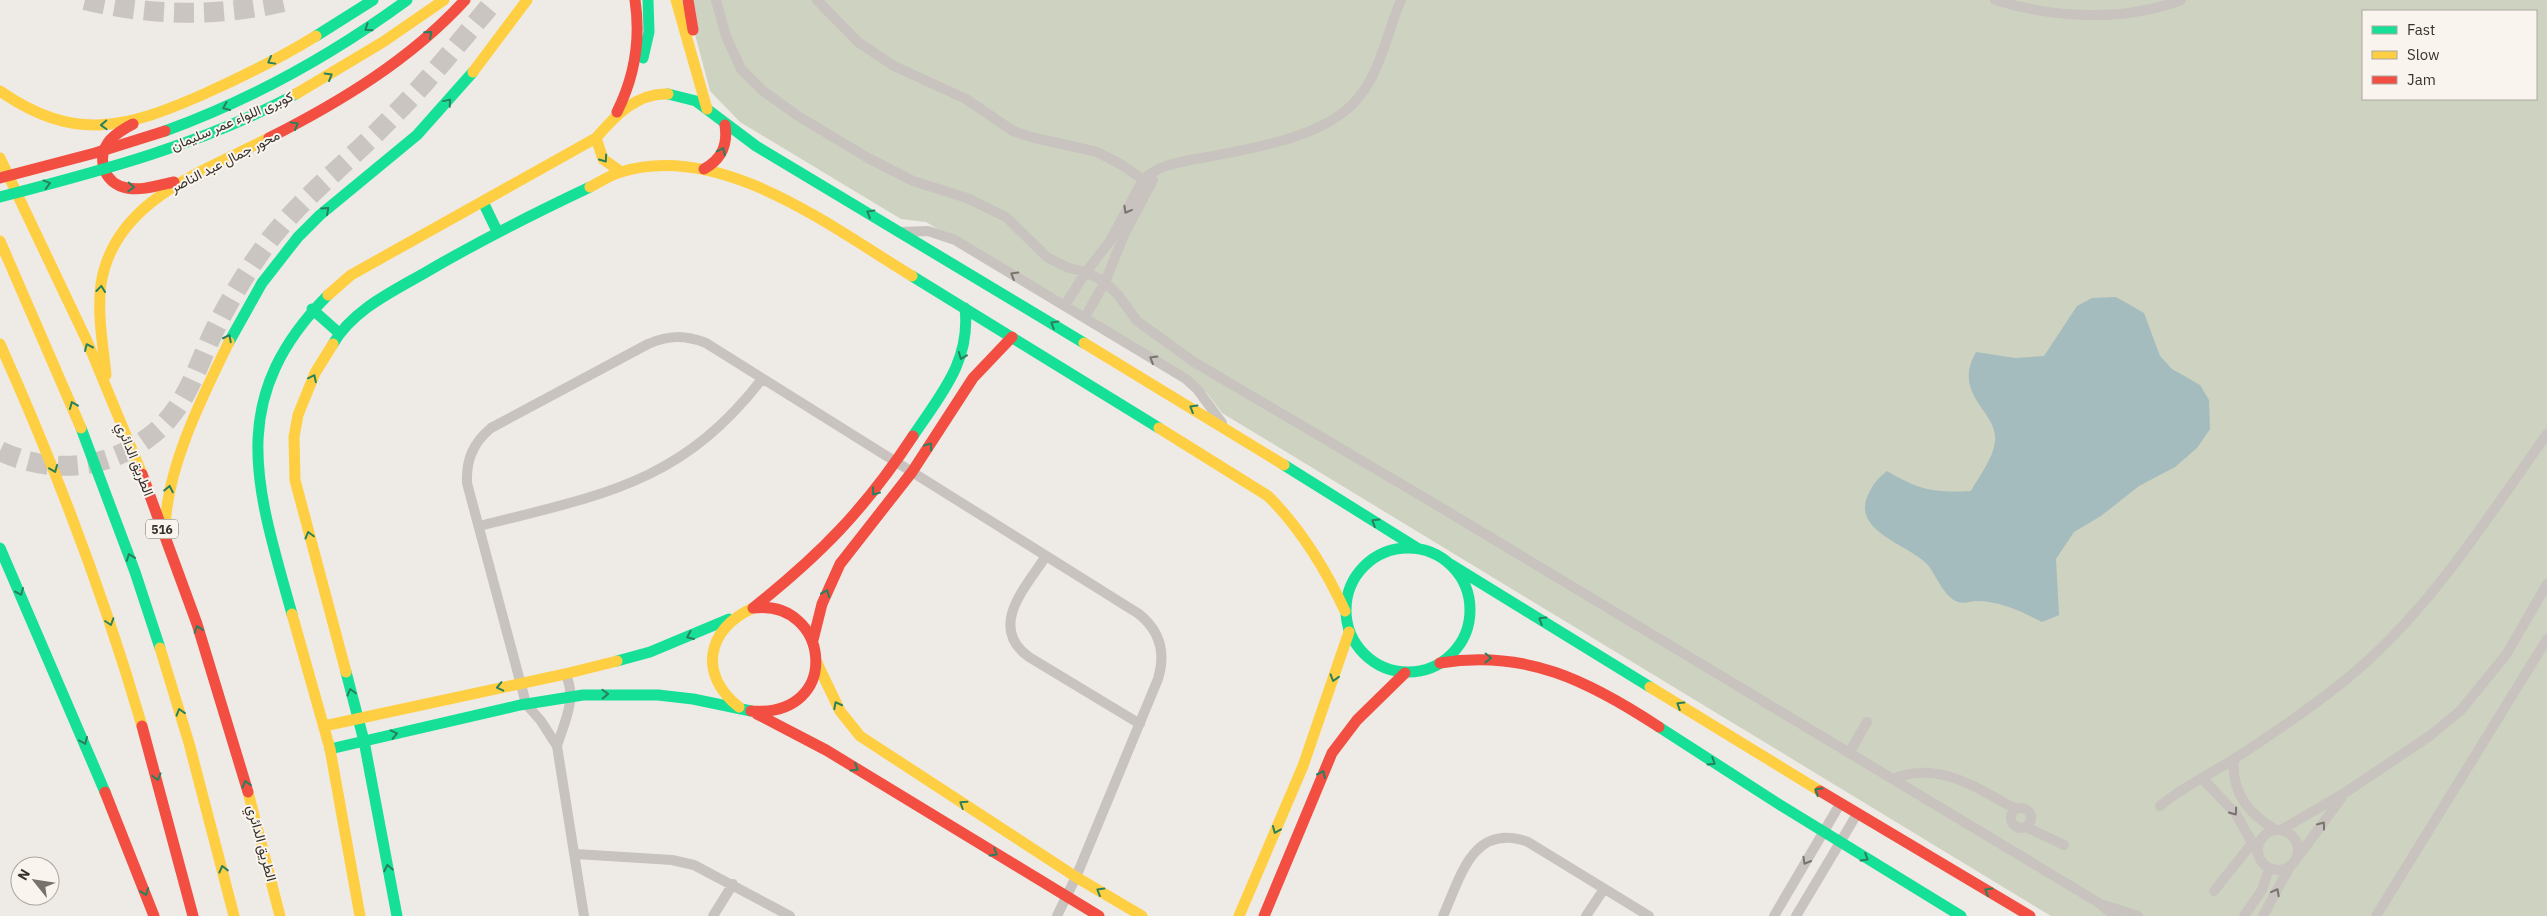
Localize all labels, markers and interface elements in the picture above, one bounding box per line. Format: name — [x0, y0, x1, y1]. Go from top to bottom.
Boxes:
legend — [2362, 10, 2537, 100]
text: Fast — [2407, 20, 2435, 39]
one-way arrow — [364, 22, 373, 32]
one-way arrow — [423, 31, 432, 40]
text: Slow — [2407, 45, 2440, 64]
one-way arrow — [267, 55, 276, 65]
text: Jam — [2407, 70, 2436, 89]
one-way arrow — [323, 73, 332, 83]
street label: كوبرى اللواء عمر سليمان — [168, 87, 296, 155]
one-way arrow — [442, 99, 451, 108]
one-way arrow — [222, 100, 231, 111]
one-way arrow — [100, 120, 108, 130]
one-way arrow — [289, 121, 298, 131]
street label: محور جمال عبد الناصر — [166, 126, 283, 198]
one-way arrow — [716, 147, 727, 156]
one-way arrow — [598, 153, 607, 163]
one-way arrow — [43, 180, 51, 190]
one-way arrow — [127, 182, 135, 193]
one-way arrow — [1123, 205, 1133, 214]
one-way arrow — [321, 207, 330, 216]
one-way arrow — [866, 210, 875, 220]
one-way arrow — [1010, 271, 1019, 281]
one-way arrow — [95, 285, 106, 293]
one-way arrow — [1050, 321, 1059, 331]
one-way arrow — [222, 334, 232, 343]
one-way arrow — [84, 343, 95, 352]
one-way arrow — [958, 351, 968, 360]
one-way arrow — [1150, 355, 1159, 365]
one-way arrow — [307, 374, 317, 383]
one-way arrow — [69, 401, 79, 410]
one-way arrow — [1190, 405, 1199, 415]
street label: الطريق الدائري — [109, 419, 158, 500]
one-way arrow — [923, 442, 932, 451]
one-way arrow — [48, 464, 58, 473]
one-way arrow — [163, 485, 174, 493]
one-way arrow — [872, 486, 880, 495]
one-way arrow — [1372, 519, 1381, 528]
road number: 516 — [146, 520, 178, 538]
one-way arrow — [304, 531, 315, 540]
one-way arrow — [126, 553, 136, 562]
one-way arrow — [13, 587, 24, 596]
one-way arrow — [820, 589, 830, 598]
one-way arrow — [104, 617, 114, 626]
one-way arrow — [1538, 617, 1547, 627]
one-way arrow — [194, 625, 204, 634]
one-way arrow — [686, 629, 695, 640]
one-way arrow — [1485, 653, 1493, 664]
one-way arrow — [1330, 674, 1340, 682]
one-way arrow — [496, 681, 504, 692]
one-way arrow — [601, 688, 609, 699]
one-way arrow — [346, 689, 356, 697]
one-way arrow — [833, 701, 843, 710]
one-way arrow — [1676, 702, 1685, 712]
one-way arrow — [176, 708, 186, 716]
one-way arrow — [390, 729, 399, 740]
one-way arrow — [78, 736, 89, 745]
one-way arrow — [1707, 756, 1716, 766]
one-way arrow — [850, 762, 859, 772]
one-way arrow — [1315, 770, 1326, 779]
one-way arrow — [151, 773, 162, 782]
one-way arrow — [241, 780, 252, 788]
one-way arrow — [1815, 787, 1824, 797]
one-way arrow — [960, 801, 969, 810]
street label: الطريق الدائري — [240, 803, 281, 884]
one-way arrow — [2228, 806, 2237, 816]
one-way arrow — [2316, 822, 2324, 831]
one-way arrow — [1271, 825, 1282, 834]
one-way arrow — [988, 847, 997, 856]
one-way arrow — [1859, 852, 1868, 862]
one-way arrow — [1802, 855, 1812, 864]
north arrow — [10, 856, 60, 906]
one-way arrow — [218, 864, 229, 873]
one-way arrow — [383, 864, 394, 873]
text: N — [13, 866, 34, 883]
one-way arrow — [139, 887, 149, 896]
one-way arrow — [1097, 888, 1106, 898]
one-way arrow — [1985, 888, 1994, 898]
one-way arrow — [2270, 888, 2280, 897]

